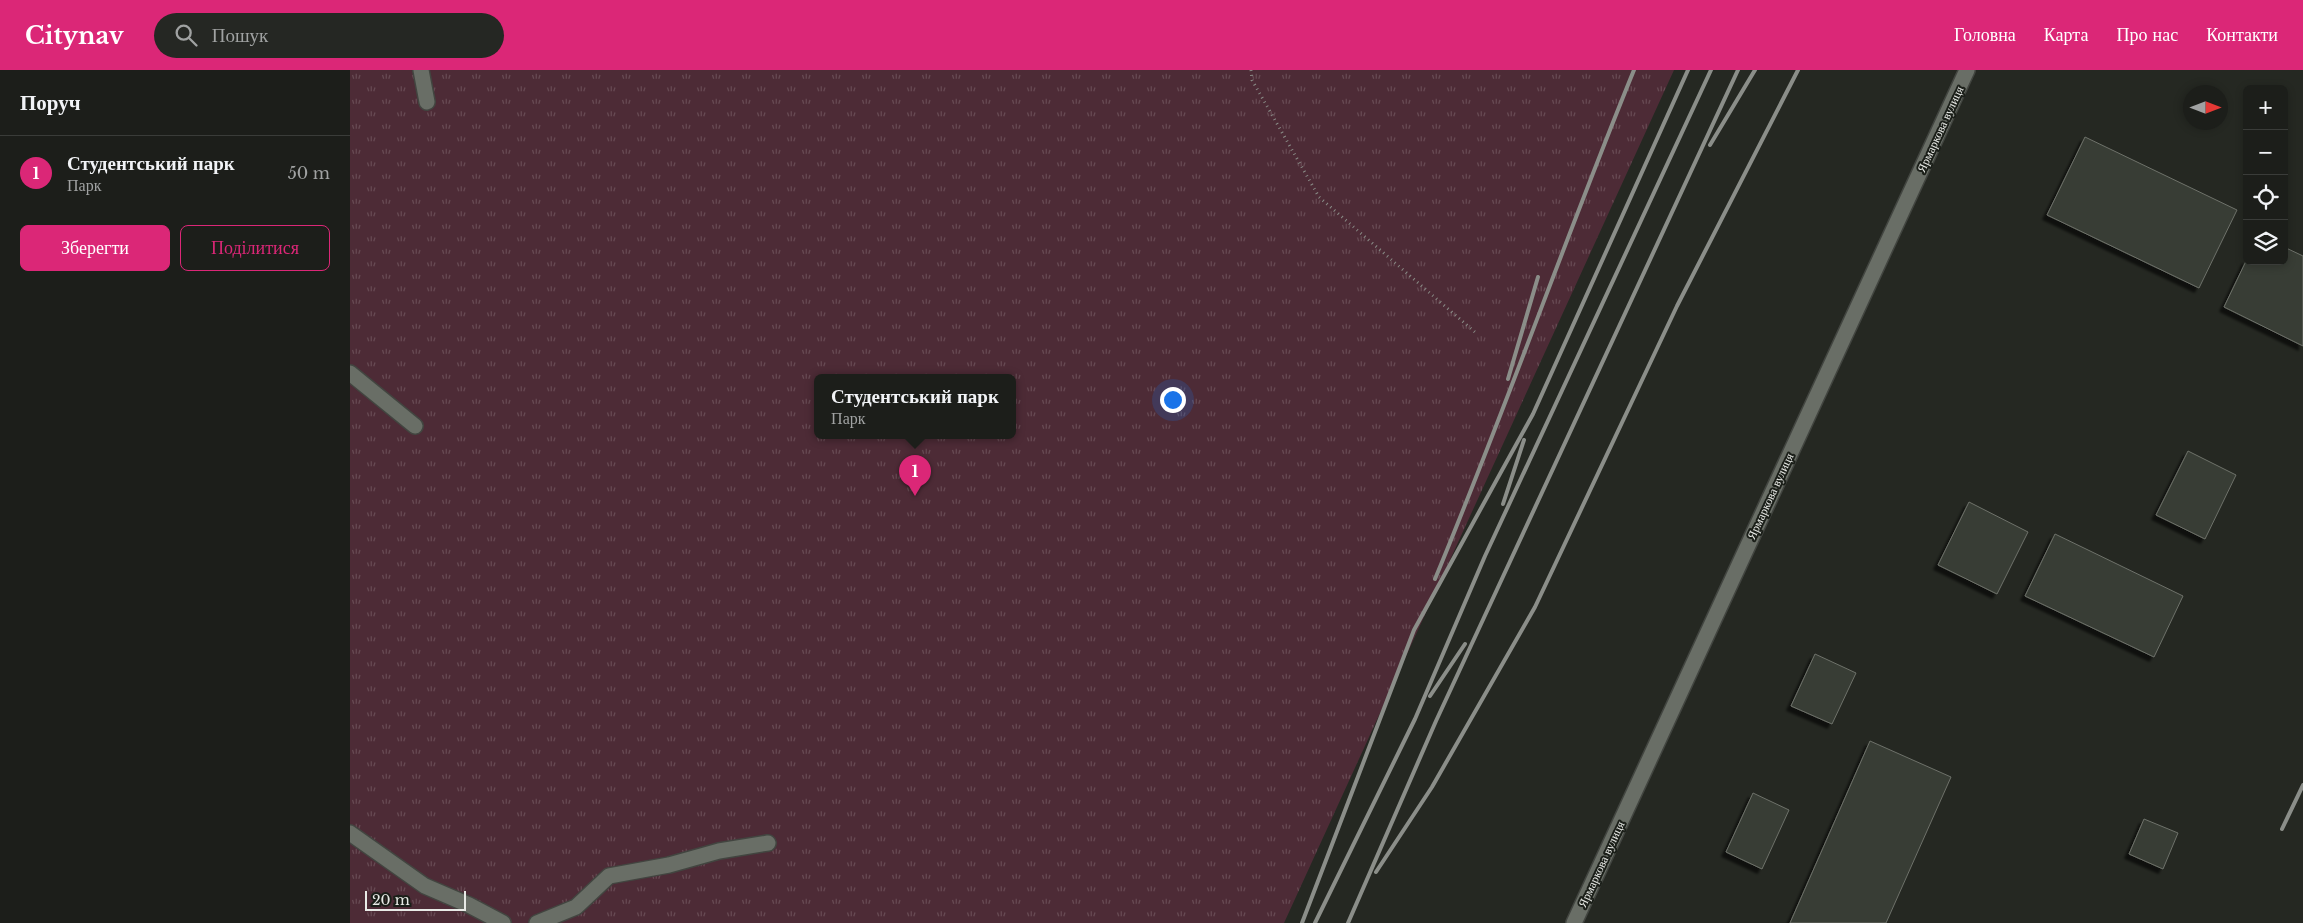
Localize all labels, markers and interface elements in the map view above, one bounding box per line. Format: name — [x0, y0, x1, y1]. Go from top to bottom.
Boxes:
search box — [154, 13, 504, 58]
text: Citynav — [25, 21, 124, 50]
icon: search — [172, 21, 200, 49]
text: Пошук — [212, 24, 268, 47]
text: Головна — [1954, 24, 2016, 46]
text: Карта — [2044, 24, 2088, 46]
text: Про нас — [2116, 24, 2178, 46]
text: Контакти — [2206, 24, 2278, 46]
street label: Ярмаркова вулиця — [1913, 83, 1967, 174]
north arrow — [2183, 85, 2228, 130]
map controls — [2243, 85, 2288, 265]
button: + — [2243, 85, 2288, 130]
text: Поруч — [20, 90, 81, 116]
button: − — [2243, 130, 2288, 175]
text: Студентський парк — [67, 152, 235, 175]
text: 1 — [33, 163, 39, 183]
text: 50 m — [288, 163, 330, 183]
text: Парк — [67, 175, 101, 195]
button: locate — [2243, 175, 2288, 220]
button: layers — [2243, 220, 2288, 265]
button: Зберегти — [20, 225, 170, 271]
button: Поділитися — [180, 225, 330, 271]
popup — [814, 374, 1016, 439]
text: Студентський парк — [831, 385, 999, 408]
your location — [1160, 387, 1186, 413]
text: Парк — [831, 408, 866, 428]
street label: Ярмаркова вулиця — [1743, 450, 1797, 541]
pin: 1 — [899, 455, 931, 496]
street label: Ярмаркова вулиця — [1574, 818, 1628, 909]
scale bar — [365, 888, 466, 911]
text: 20 m — [372, 891, 410, 909]

